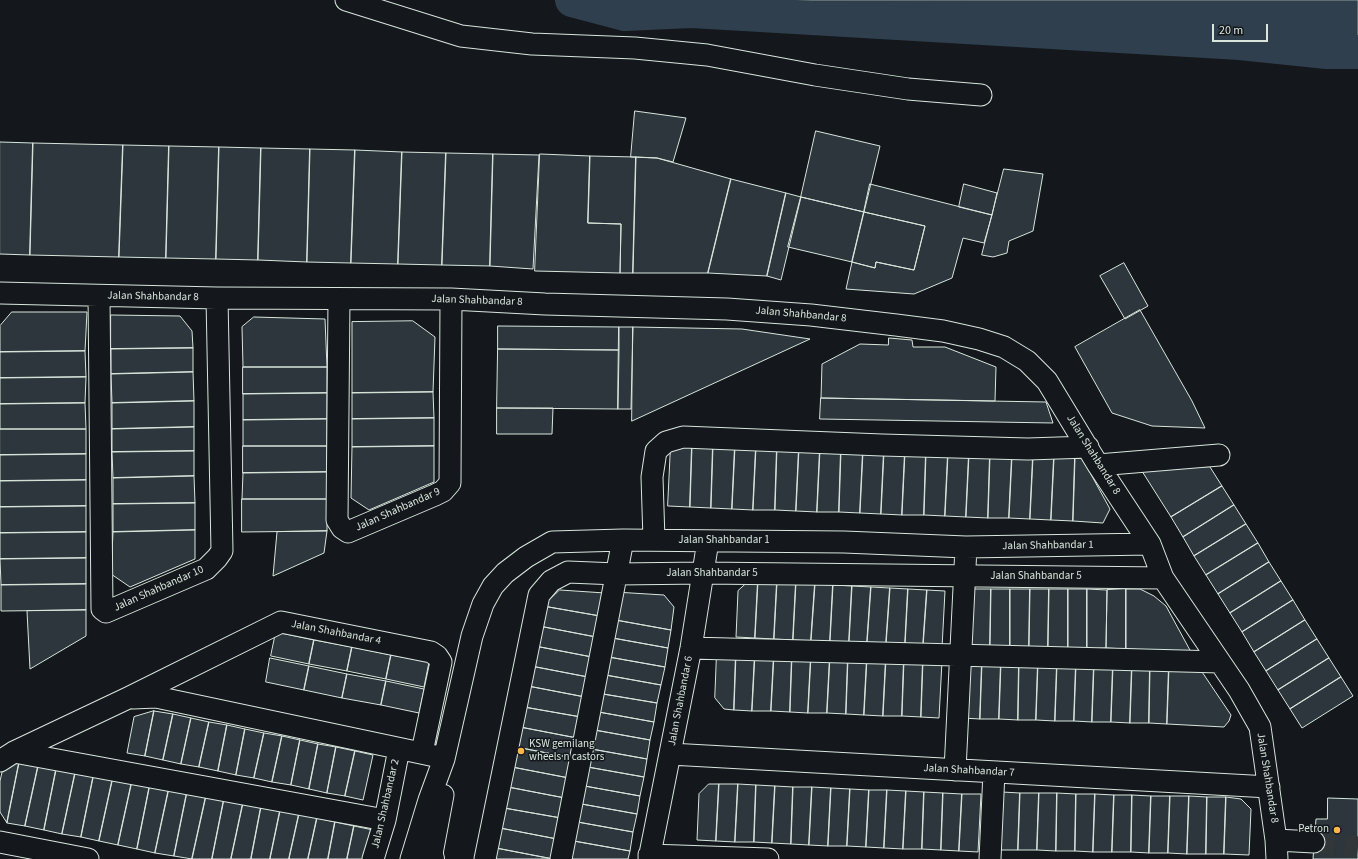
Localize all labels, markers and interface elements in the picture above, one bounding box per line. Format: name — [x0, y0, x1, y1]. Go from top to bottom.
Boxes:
scale bar — [1214, 16, 1270, 42]
text: 20 m — [1219, 22, 1243, 39]
street label: Jalan Shahbandar 8 — [107, 290, 199, 304]
street label: Jalan Shahbandar 8 — [431, 293, 523, 309]
street label: Jalan Shahbandar 8 — [755, 304, 847, 326]
street label: Jalan Shahbandar 8 — [1063, 413, 1123, 497]
street label: Jalan Shahbandar 9 — [354, 485, 442, 535]
street label: Jalan Shahbandar 1 — [678, 534, 770, 548]
street label: Jalan Shahbandar 1 — [1002, 539, 1094, 553]
street label: Jalan Shahbandar 10 — [112, 563, 206, 615]
street label: Jalan Shahbandar 5 — [666, 567, 758, 581]
street label: Jalan Shahbandar 5 — [990, 570, 1082, 584]
street label: Jalan Shahbandar 4 — [290, 618, 382, 648]
street label: Jalan Shahbandar 6 — [666, 655, 696, 747]
street label: Jalan Shahbandar 8 — [1253, 732, 1281, 824]
place label: KSW gemilang wheels n castors — [529, 738, 604, 764]
marker: KSW gemilang wheels n castors — [516, 746, 526, 756]
street label: Jalan Shahbandar 2 — [369, 758, 403, 850]
street label: Jalan Shahbandar 7 — [923, 762, 1015, 780]
place label: Petron — [1298, 823, 1329, 837]
marker: Petron — [1332, 825, 1342, 835]

